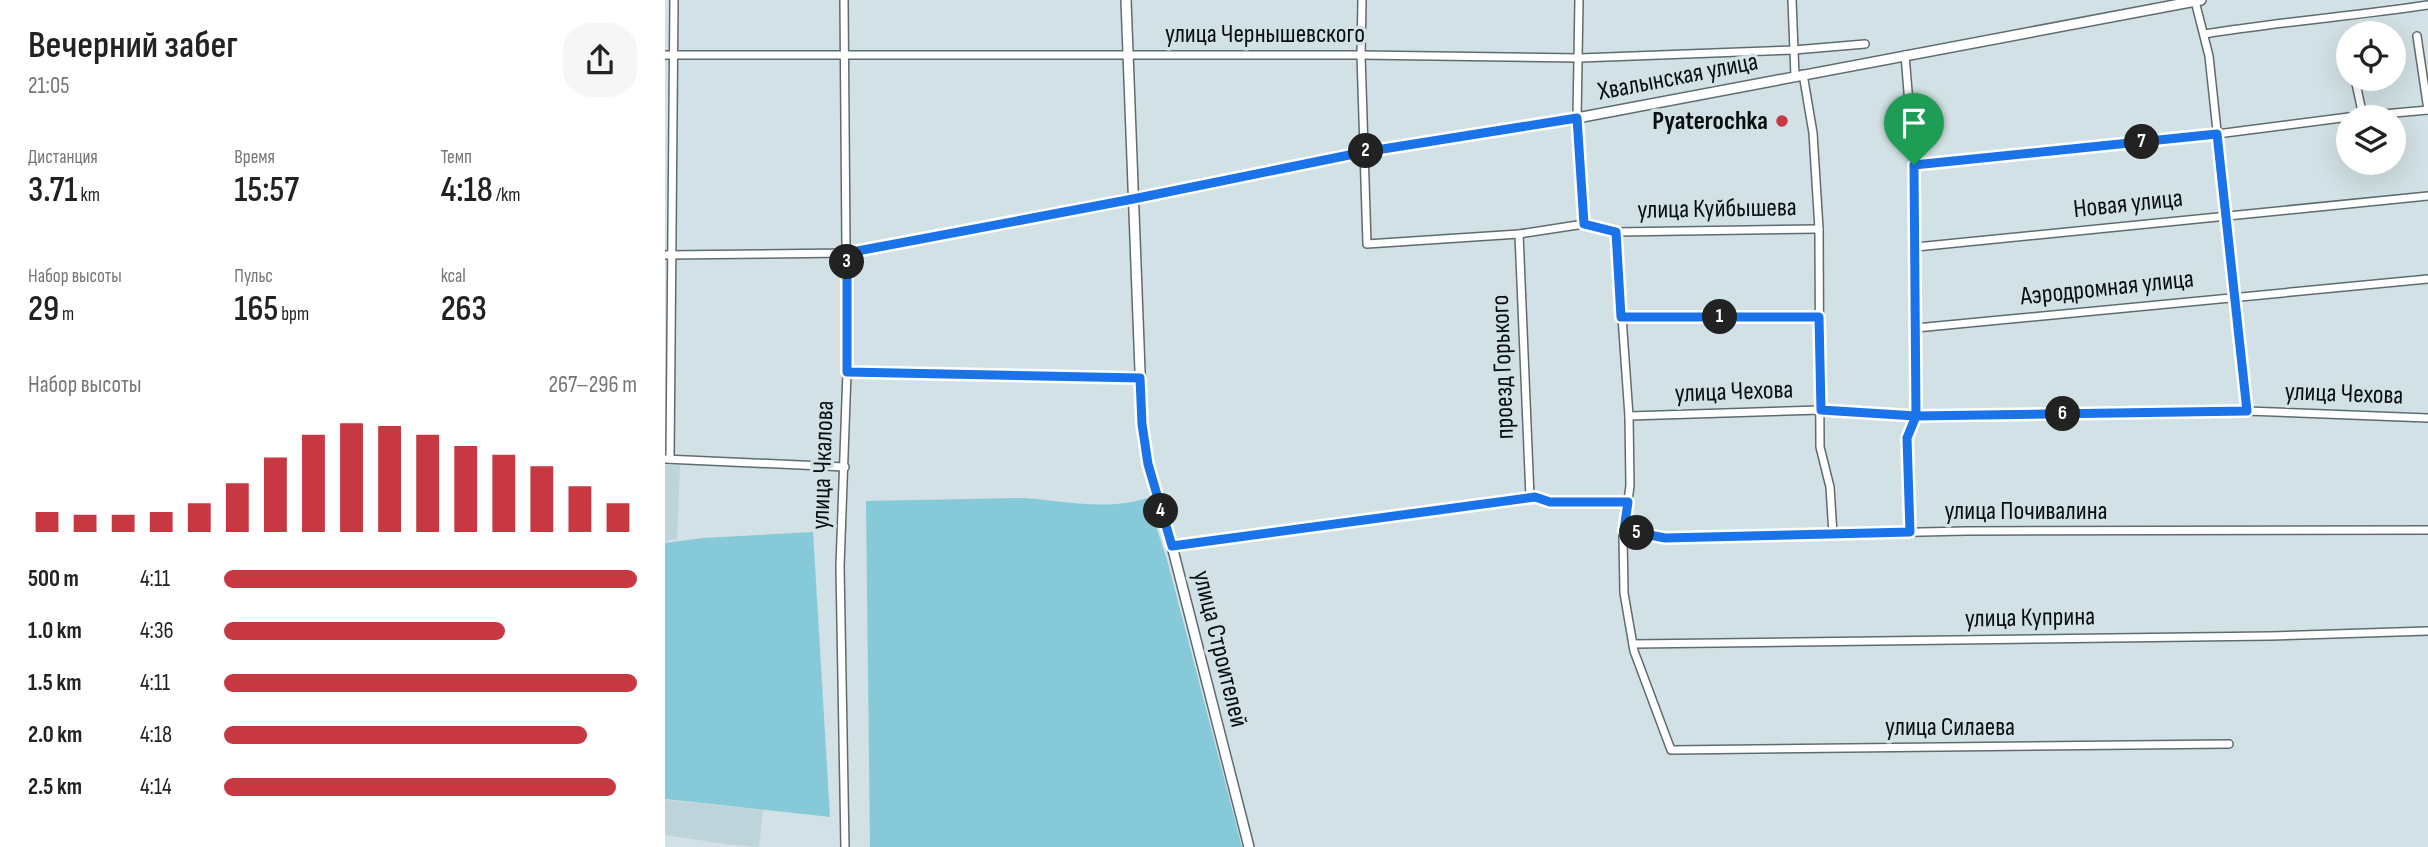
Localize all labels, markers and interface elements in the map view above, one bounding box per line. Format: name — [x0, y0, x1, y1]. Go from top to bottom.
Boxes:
street label: улица Чернышевского — [1165, 19, 1365, 50]
map controls — [2336, 21, 2406, 175]
button: locate — [2336, 21, 2406, 91]
text: Вечерний забег — [28, 23, 238, 68]
button: share — [563, 23, 637, 97]
street label: Хвалынская улица — [1594, 46, 1761, 108]
text: 21:05 — [28, 72, 69, 100]
pin — [1884, 93, 1944, 165]
icon: arrive — [1895, 104, 1933, 142]
button: layers — [2336, 105, 2406, 175]
place label: Pyaterochka — [1652, 106, 1768, 137]
marker: Pyaterochka — [1774, 113, 1790, 129]
pin: 7 — [2125, 124, 2159, 160]
text: 7 — [2137, 130, 2146, 153]
pin: 2 — [1349, 134, 1383, 168]
text: 2 — [1361, 139, 1370, 162]
text: Дистанция — [28, 146, 98, 169]
text: Время — [234, 146, 275, 169]
text: Темп — [441, 146, 472, 169]
text: 3.71 — [28, 169, 77, 212]
text: 15:57 — [234, 169, 299, 212]
text: 4:18 — [441, 169, 493, 212]
street label: Новая улица — [2072, 183, 2184, 225]
text: km — [77, 184, 100, 207]
text: /km — [493, 184, 520, 207]
street label: улица Куйбышева — [1637, 192, 1797, 226]
pin: 3 — [829, 244, 865, 280]
text: 3 — [842, 250, 851, 273]
street label: Аэродромная улица — [2018, 263, 2195, 313]
text: Набор высоты — [28, 265, 122, 288]
text: Пульс — [234, 265, 273, 288]
text: kcal — [441, 265, 466, 288]
text: 29 — [28, 288, 59, 331]
text: 165 — [234, 288, 278, 331]
text: 263 — [441, 288, 487, 331]
street label: проезд Горького — [1485, 294, 1521, 440]
pin: 1 — [1703, 300, 1737, 334]
text: m — [59, 303, 74, 326]
text: bpm — [278, 303, 309, 326]
text: 1 — [1716, 305, 1723, 328]
text: Набор высоты — [28, 371, 141, 399]
text: 267–296 m — [548, 371, 637, 399]
street label: улица Чехова — [1674, 374, 1794, 410]
street label: улица Чехова — [2284, 376, 2404, 412]
pin: 6 — [2045, 396, 2081, 432]
street label: улица Чкалова — [805, 400, 841, 530]
text: 6 — [2058, 402, 2067, 425]
pin: 4 — [1143, 494, 1179, 528]
street label: улица Почивалина — [1944, 496, 2108, 527]
text: 4 — [1156, 499, 1165, 522]
pin: 5 — [1619, 516, 1655, 550]
text: 5 — [1632, 521, 1641, 544]
text: 500 m — [28, 565, 79, 593]
text: 4:11 — [140, 565, 170, 593]
street label: улица Строителей — [1186, 567, 1254, 731]
street label: улица Куприна — [1965, 601, 2095, 635]
text: 1.0 km — [28, 617, 82, 645]
text: 4:36 — [140, 617, 174, 645]
text: 1.5 km — [28, 669, 81, 697]
text: 4:11 — [140, 669, 170, 697]
street label: улица Силаева — [1885, 712, 2015, 743]
text: 2.0 km — [28, 721, 82, 749]
text: 4:18 — [140, 721, 172, 749]
text: 2.5 km — [28, 773, 82, 801]
text: 4:14 — [140, 773, 172, 801]

